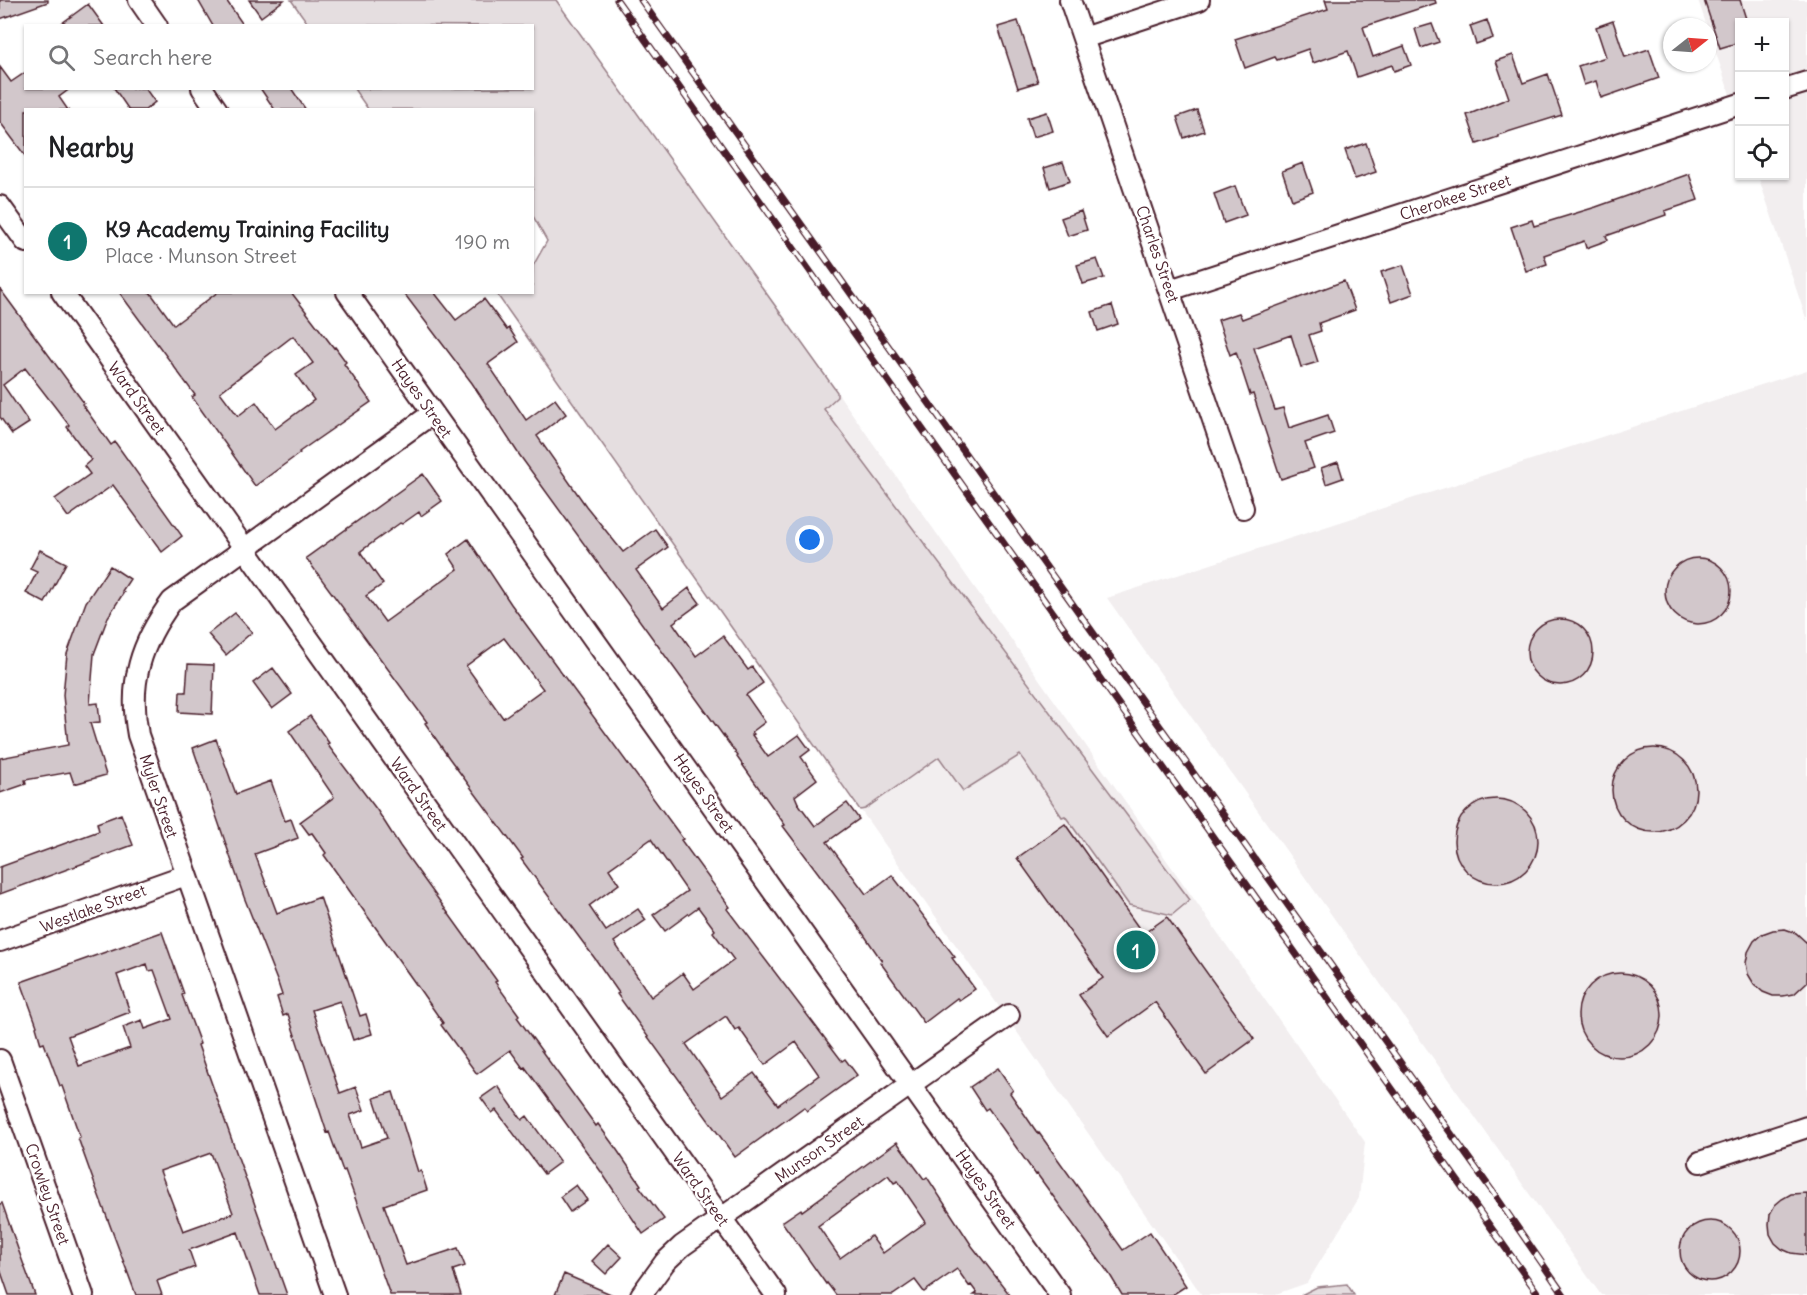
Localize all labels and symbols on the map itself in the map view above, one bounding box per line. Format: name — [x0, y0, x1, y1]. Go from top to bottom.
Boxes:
north arrow — [1663, 18, 1717, 72]
street label: Cherokee Street — [1397, 169, 1514, 224]
street label: Charles Street — [1132, 203, 1184, 306]
street label: Hayes Street — [387, 355, 457, 442]
street label: Ward Street — [104, 358, 171, 439]
your location — [795, 525, 824, 554]
street label: Hayes Street — [669, 750, 739, 837]
street label: Myler Street — [135, 752, 183, 841]
street label: Ward Street — [386, 753, 452, 835]
street label: Westlake Street — [37, 879, 149, 936]
pin: 1 — [1116, 928, 1156, 972]
street label: Munson Street — [771, 1111, 868, 1187]
street label: Crowley Street — [21, 1141, 75, 1248]
street label: Hayes Street — [951, 1146, 1021, 1233]
street label: Ward Street — [668, 1148, 734, 1230]

